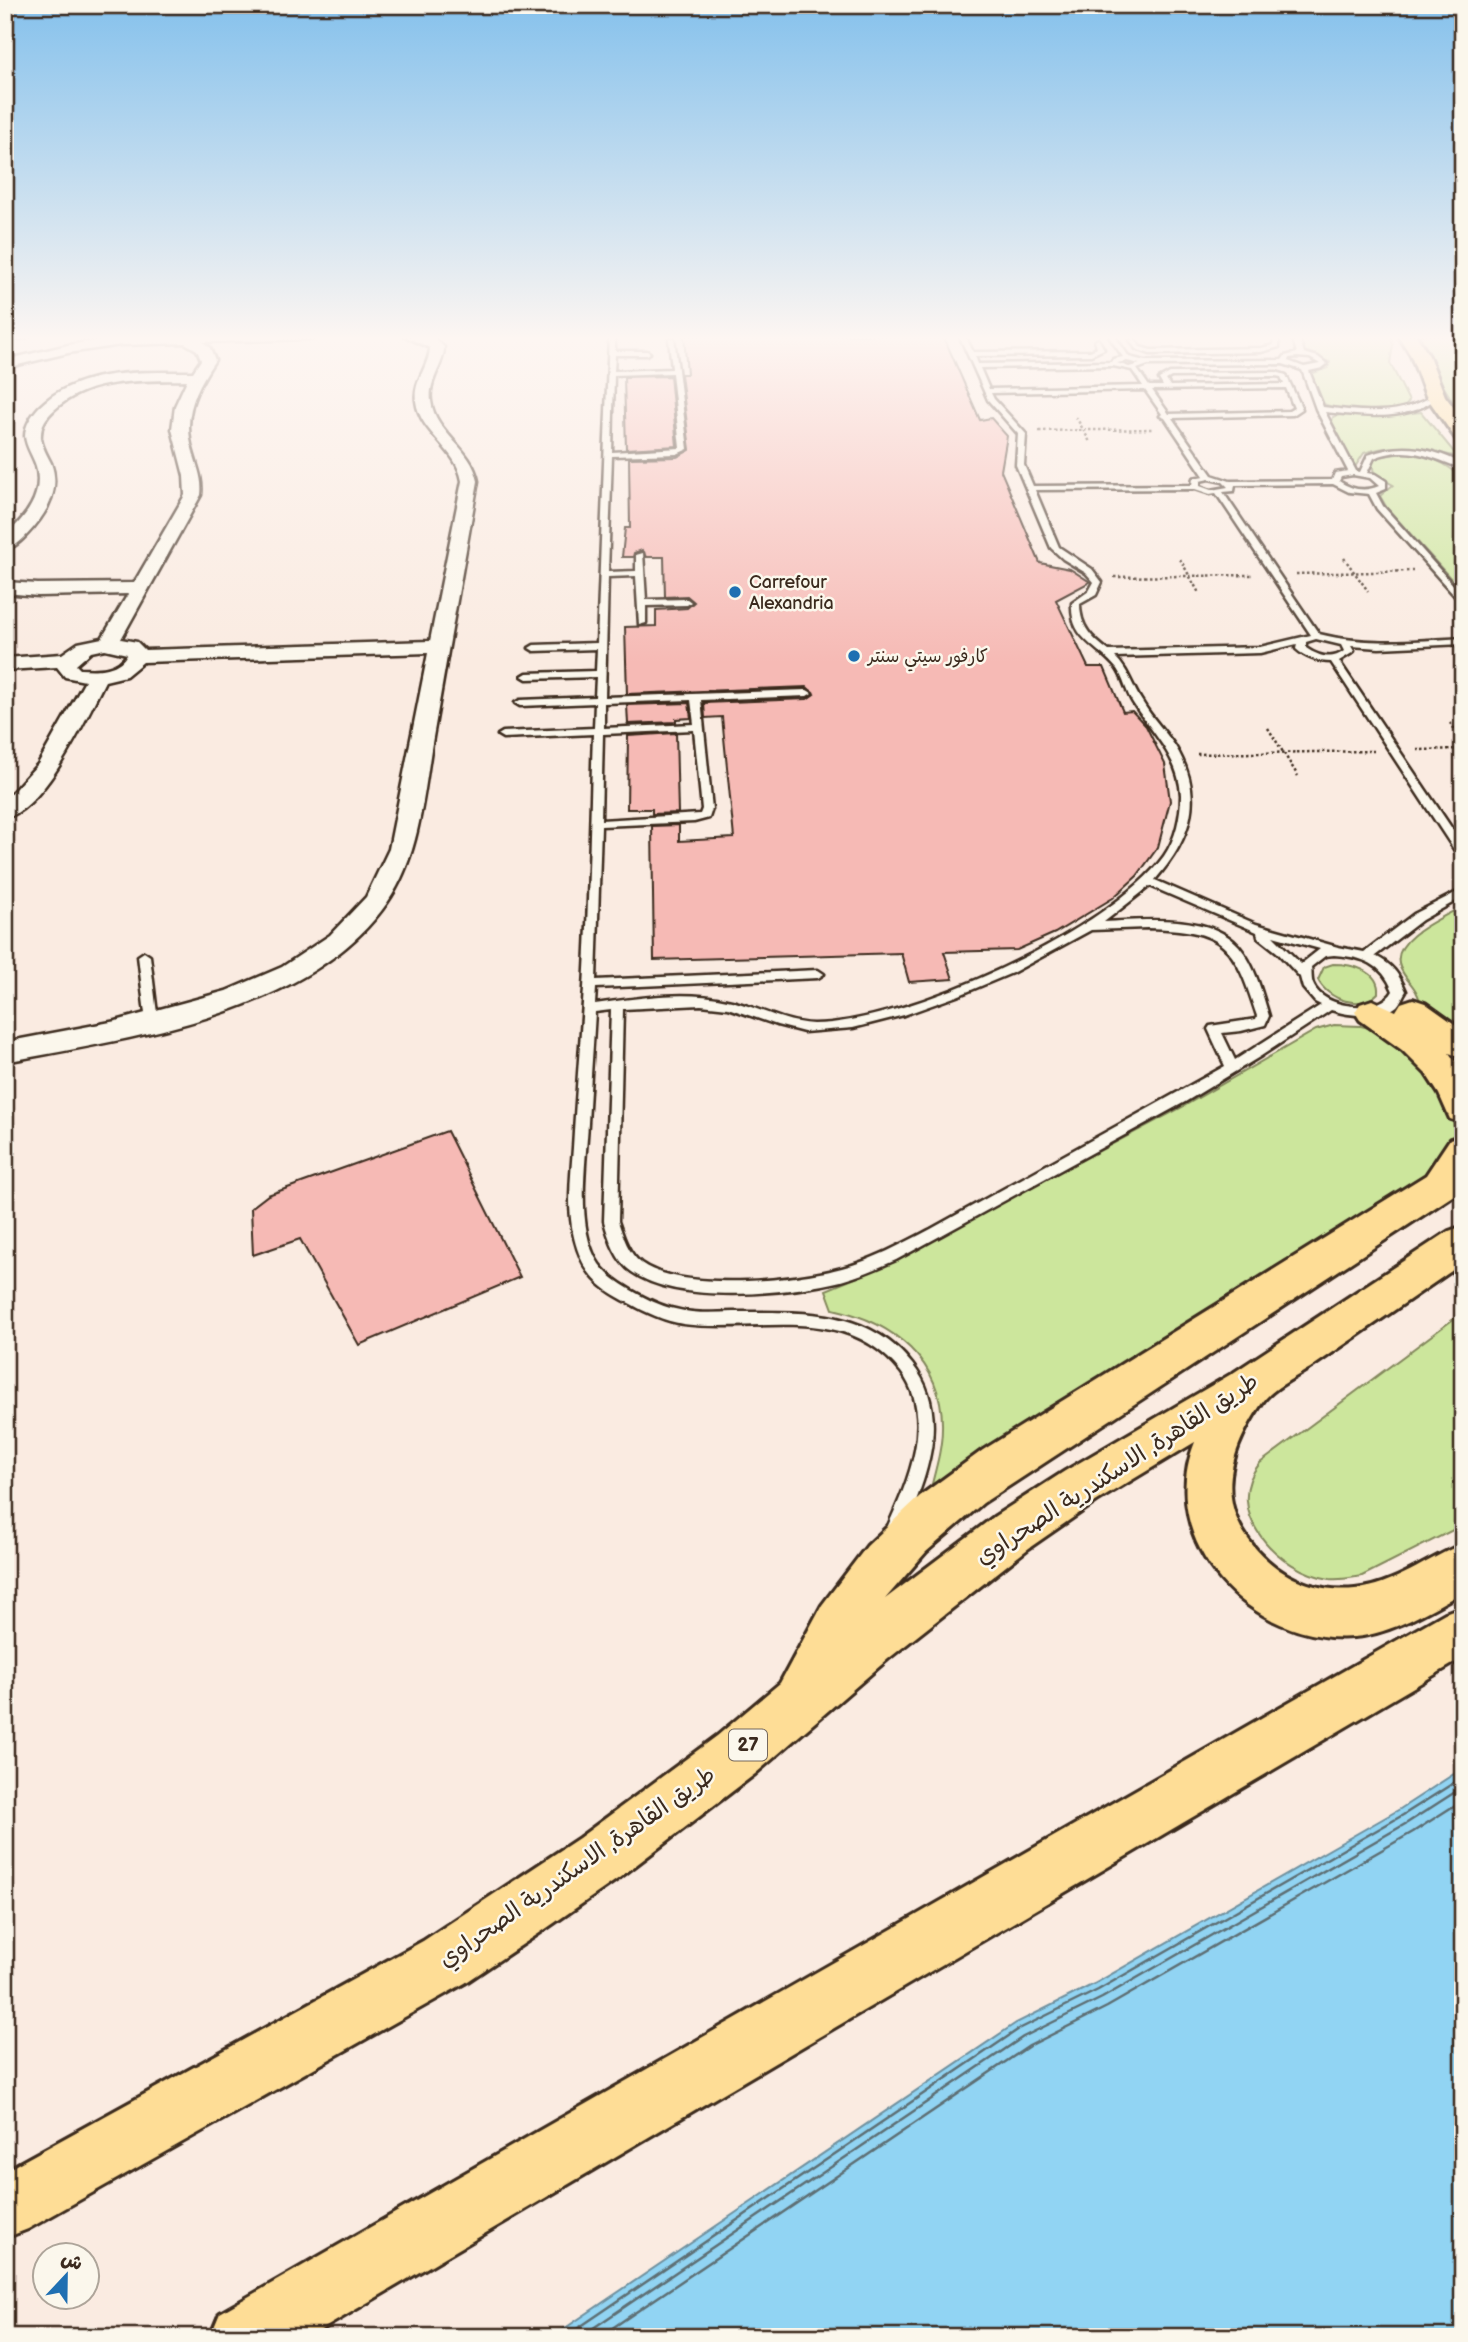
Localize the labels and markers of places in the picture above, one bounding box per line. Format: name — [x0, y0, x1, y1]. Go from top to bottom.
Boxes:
place label: Carrefour Alexandria — [749, 572, 834, 614]
marker: Carrefour Alexandria — [727, 584, 743, 600]
place label: كارفور سيتي سنتر — [866, 646, 988, 672]
marker: كارفور سيتي سنتر — [846, 648, 862, 664]

